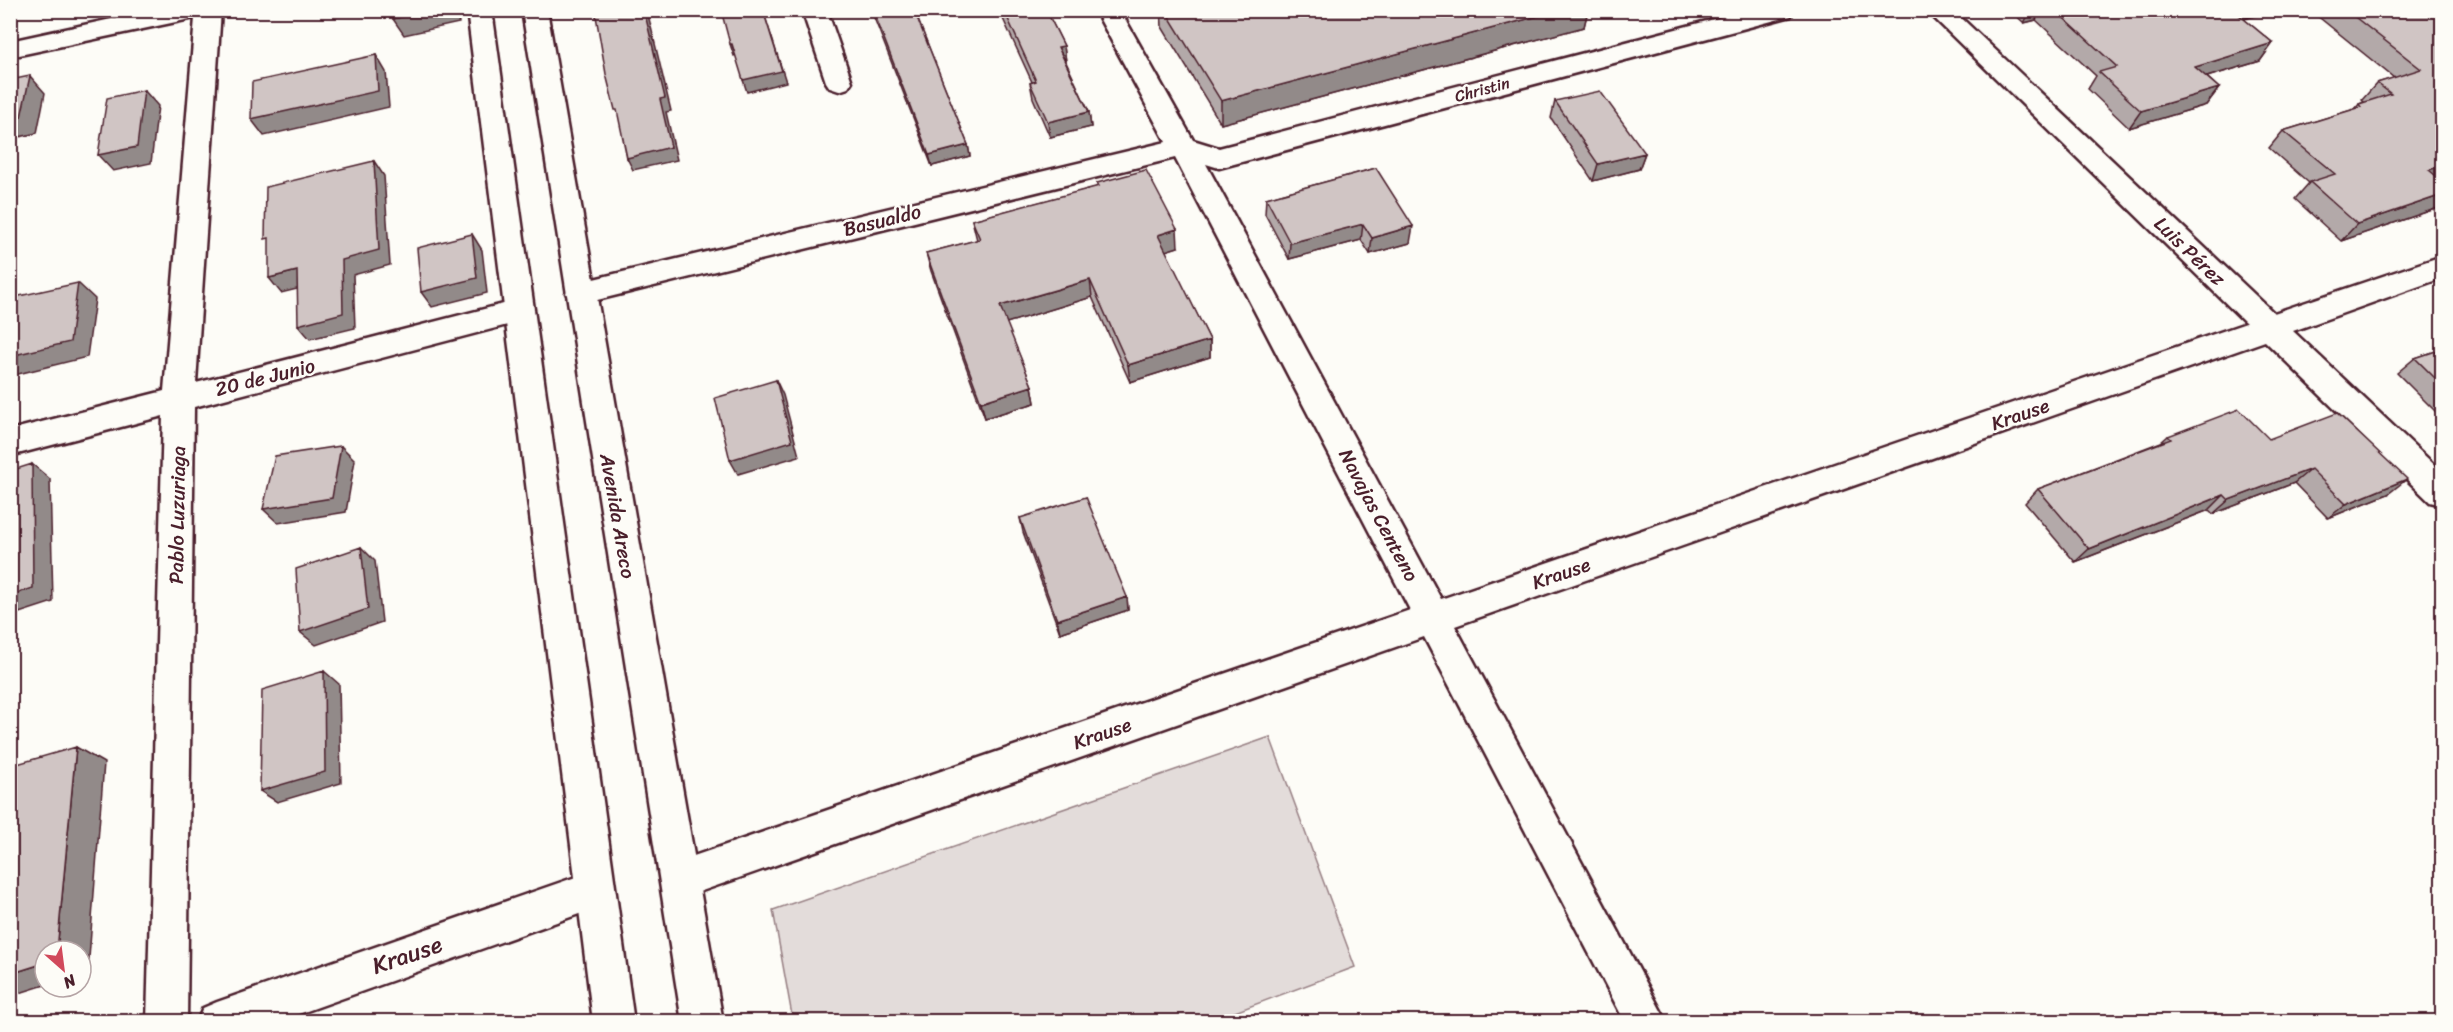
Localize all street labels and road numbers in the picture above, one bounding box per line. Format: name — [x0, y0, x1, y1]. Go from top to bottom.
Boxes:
street label: Christin — [1451, 68, 1513, 111]
street label: Basualdo — [840, 194, 925, 247]
street label: Luis Pérez — [2145, 208, 2234, 295]
street label: 20 de Junio — [211, 348, 319, 407]
street label: Krause — [1986, 388, 2055, 441]
street label: Navajas Centeno — [1329, 442, 1428, 588]
street label: Pablo Luzuriaga — [159, 446, 196, 584]
street label: Avenida Areco — [589, 450, 646, 581]
street label: Krause — [1527, 547, 1596, 600]
street label: Krause — [1068, 707, 1137, 760]
street label: Krause — [366, 923, 448, 987]

